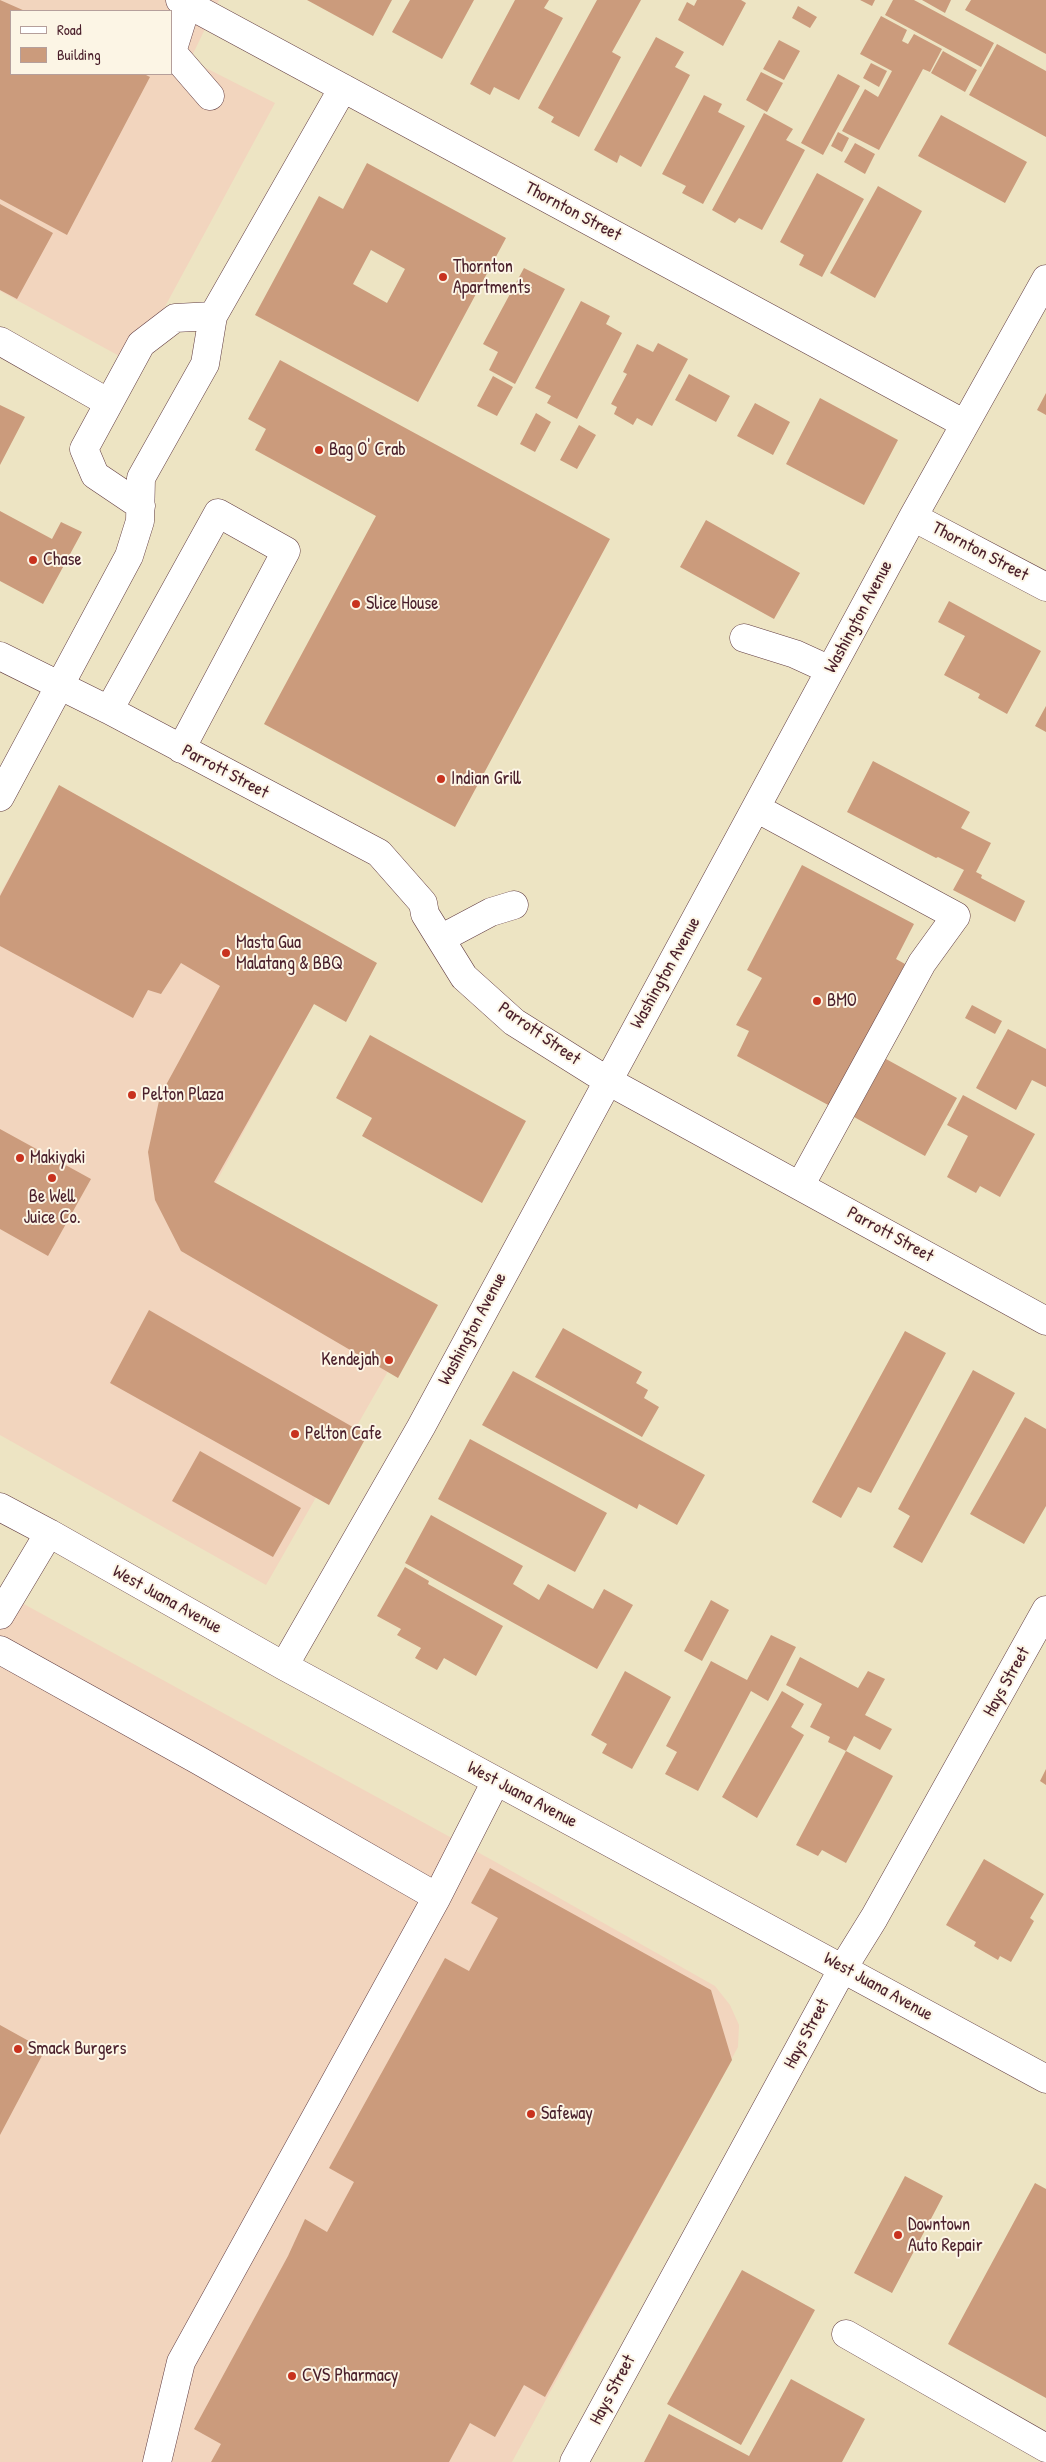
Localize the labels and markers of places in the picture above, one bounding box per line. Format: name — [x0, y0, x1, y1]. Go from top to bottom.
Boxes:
place label: Thornton Apartments — [453, 256, 530, 298]
marker: Thornton Apartments — [437, 271, 449, 283]
place label: Bag O' Crab — [329, 439, 406, 461]
marker: Bag O' Crab — [313, 444, 325, 456]
place label: Chase — [43, 549, 82, 571]
marker: Chase — [27, 554, 39, 566]
place label: Slice House — [366, 593, 438, 615]
marker: Slice House — [350, 598, 362, 610]
place label: Indian Grill — [451, 768, 521, 790]
marker: Indian Grill — [435, 773, 447, 785]
place label: Masta Gua Malatang & BBQ — [236, 932, 343, 974]
marker: Masta Gua Malatang & BBQ — [220, 947, 232, 959]
place label: BMO — [827, 990, 857, 1012]
marker: BMO — [811, 995, 823, 1007]
place label: Pelton Plaza — [142, 1084, 224, 1106]
marker: Pelton Plaza — [126, 1089, 138, 1101]
place label: Makiyaki — [30, 1147, 85, 1169]
marker: Makiyaki — [14, 1152, 26, 1164]
marker: Be Well Juice Co. — [46, 1172, 58, 1184]
place label: Be Well Juice Co. — [23, 1186, 81, 1228]
place label: Kendejah — [321, 1349, 379, 1371]
marker: Kendejah — [383, 1354, 395, 1366]
place label: Pelton Cafe — [305, 1423, 382, 1445]
marker: Pelton Cafe — [289, 1428, 301, 1440]
place label: Smack Burgers — [28, 2038, 126, 2060]
marker: Smack Burgers — [12, 2043, 24, 2055]
place label: Safeway — [541, 2103, 593, 2125]
marker: Safeway — [525, 2108, 537, 2120]
place label: Downtown Auto Repair — [908, 2214, 983, 2256]
marker: Downtown Auto Repair — [892, 2229, 904, 2241]
place label: CVS Pharmacy — [302, 2365, 398, 2387]
marker: CVS Pharmacy — [286, 2370, 298, 2382]

